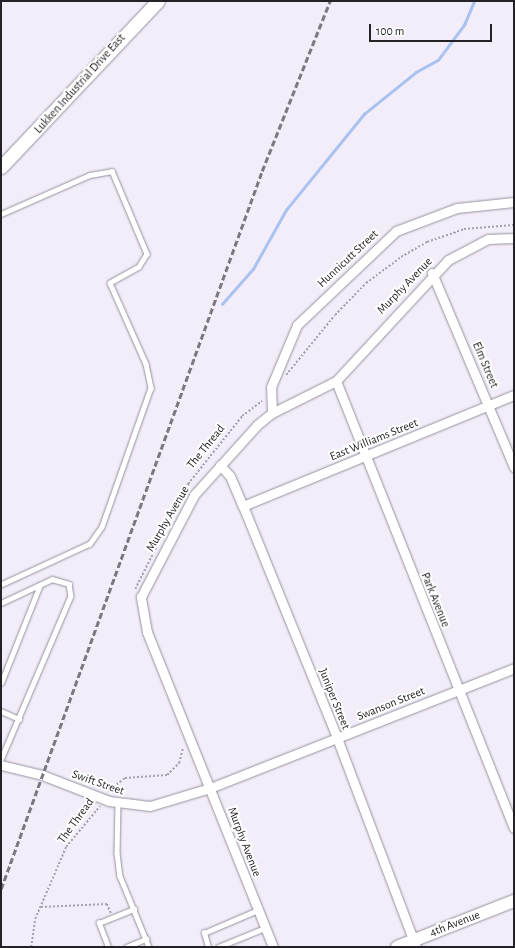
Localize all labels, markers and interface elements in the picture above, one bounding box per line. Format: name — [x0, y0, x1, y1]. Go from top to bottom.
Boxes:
scale bar — [371, 16, 494, 42]
text: 100 m — [376, 25, 404, 37]
street label: Lukken Industrial Drive East — [31, 31, 129, 137]
street label: Hunnicutt Street — [315, 227, 381, 291]
street label: Murphy Avenue — [374, 255, 436, 317]
street label: Elm Street — [469, 340, 501, 390]
street label: East Williams Street — [328, 416, 420, 464]
street label: The Thread — [184, 422, 228, 472]
street label: Murphy Avenue — [143, 484, 193, 554]
street label: Park Avenue — [418, 571, 452, 629]
street label: Juniper Street — [315, 666, 353, 732]
street label: Swanson Street — [355, 684, 427, 724]
street label: Swift Street — [70, 767, 126, 799]
street label: The Thread — [55, 796, 97, 846]
street label: Murphy Avenue — [224, 805, 264, 879]
street label: 4th Avenue — [428, 908, 482, 940]

